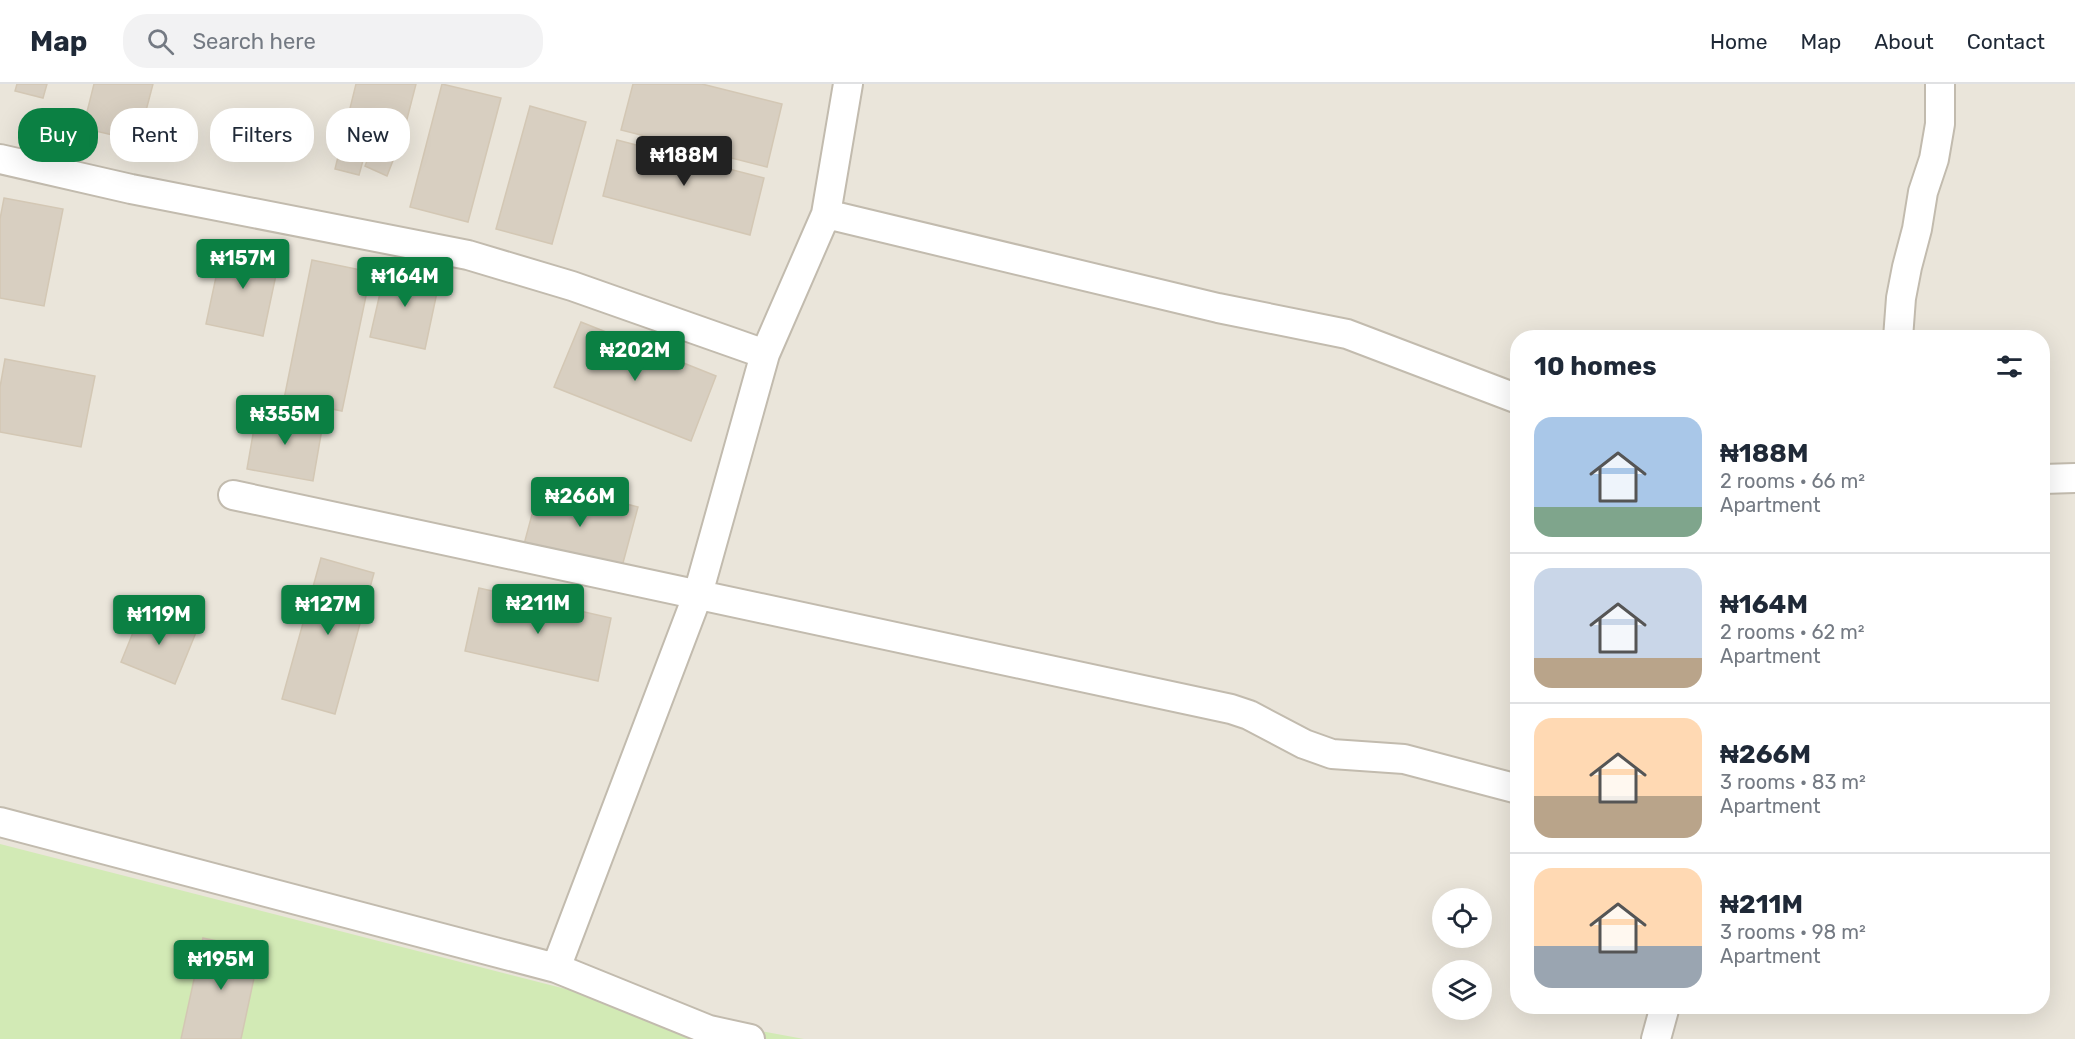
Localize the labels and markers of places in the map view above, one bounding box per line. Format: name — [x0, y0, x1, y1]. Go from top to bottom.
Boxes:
pin: ₦188M — [642, 136, 726, 187]
pin: ₦157M — [201, 239, 285, 290]
pin: ₦164M — [363, 257, 447, 308]
pin: ₦202M — [593, 331, 677, 382]
pin: ₦355M — [243, 395, 327, 446]
pin: ₦266M — [538, 477, 622, 528]
pin: ₦211M — [496, 584, 580, 635]
pin: ₦127M — [286, 585, 370, 636]
pin: ₦119M — [117, 595, 201, 646]
pin: ₦195M — [179, 940, 263, 991]

